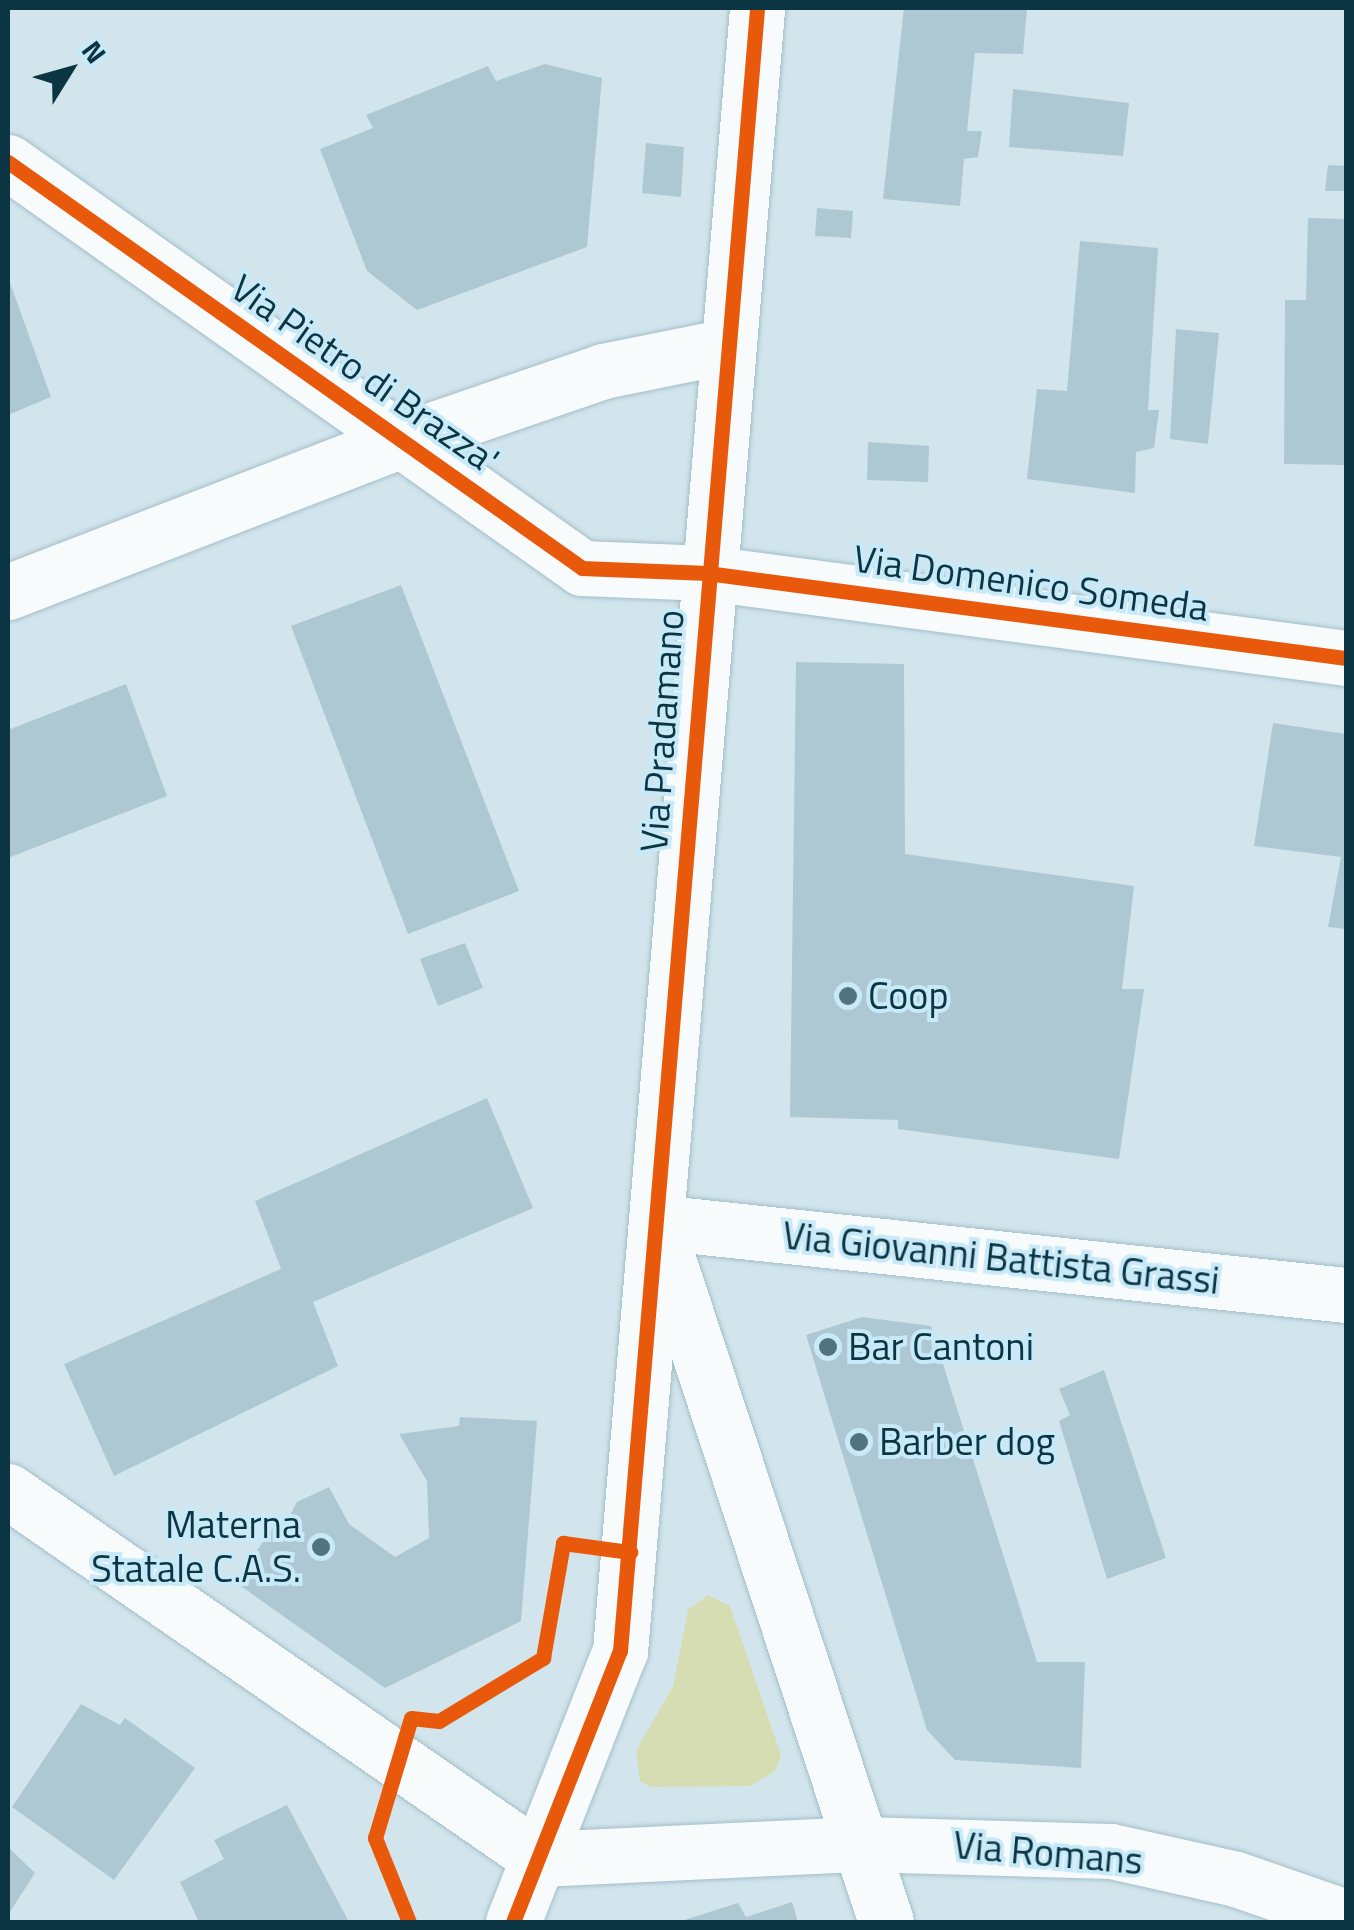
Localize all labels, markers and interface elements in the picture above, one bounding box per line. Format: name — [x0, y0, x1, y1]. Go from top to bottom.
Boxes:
north arrow — [20, 20, 120, 120]
text: N — [71, 31, 117, 72]
street label: Via Pietro di Brazza' — [222, 265, 508, 483]
street label: Via Domenico Someda — [851, 536, 1211, 630]
street label: Via Pradamano — [631, 608, 693, 854]
place label: Coop — [868, 973, 948, 1019]
marker: Coop — [837, 985, 859, 1007]
street label: Via Giovanni Battista Grassi — [780, 1212, 1222, 1304]
place label: Bar Cantoni — [848, 1324, 1034, 1370]
marker: Bar Cantoni — [817, 1336, 839, 1358]
place label: Barber dog — [879, 1419, 1055, 1465]
marker: Barber dog — [848, 1431, 870, 1453]
place label: Materna Statale C.A.S. — [91, 1502, 301, 1592]
marker: Materna Statale C.A.S. — [310, 1536, 332, 1558]
street label: Via Romans — [951, 1822, 1145, 1884]

